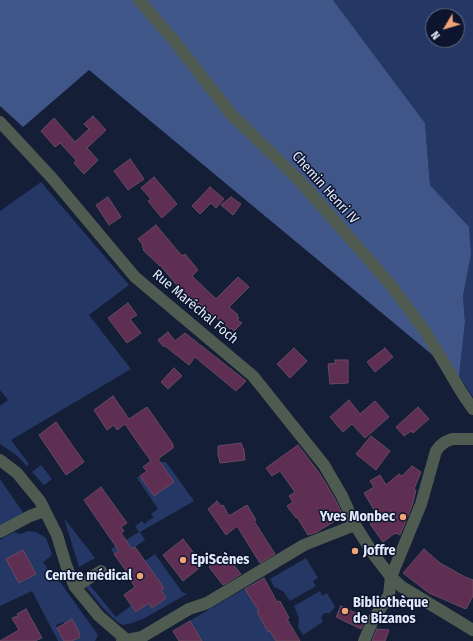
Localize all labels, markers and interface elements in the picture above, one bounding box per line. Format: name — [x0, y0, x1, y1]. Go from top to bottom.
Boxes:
north arrow — [425, 8, 465, 48]
text: N — [429, 28, 443, 42]
street label: Chemin Henri IV — [288, 148, 362, 228]
street label: Rue Maréchal Foch — [149, 266, 241, 348]
place label: Yves Monbec — [320, 509, 395, 525]
marker: Yves Monbec — [398, 512, 408, 522]
place label: Joffre — [363, 543, 396, 559]
marker: Joffre — [350, 546, 360, 556]
place label: EpiScènes — [191, 552, 249, 568]
marker: EpiScènes — [178, 555, 188, 565]
place label: Centre médical — [45, 568, 132, 584]
marker: Centre médical — [135, 571, 145, 581]
place label: Bibliothèque de Bizanos — [353, 595, 428, 628]
marker: Bibliothèque de Bizanos — [340, 606, 350, 616]

